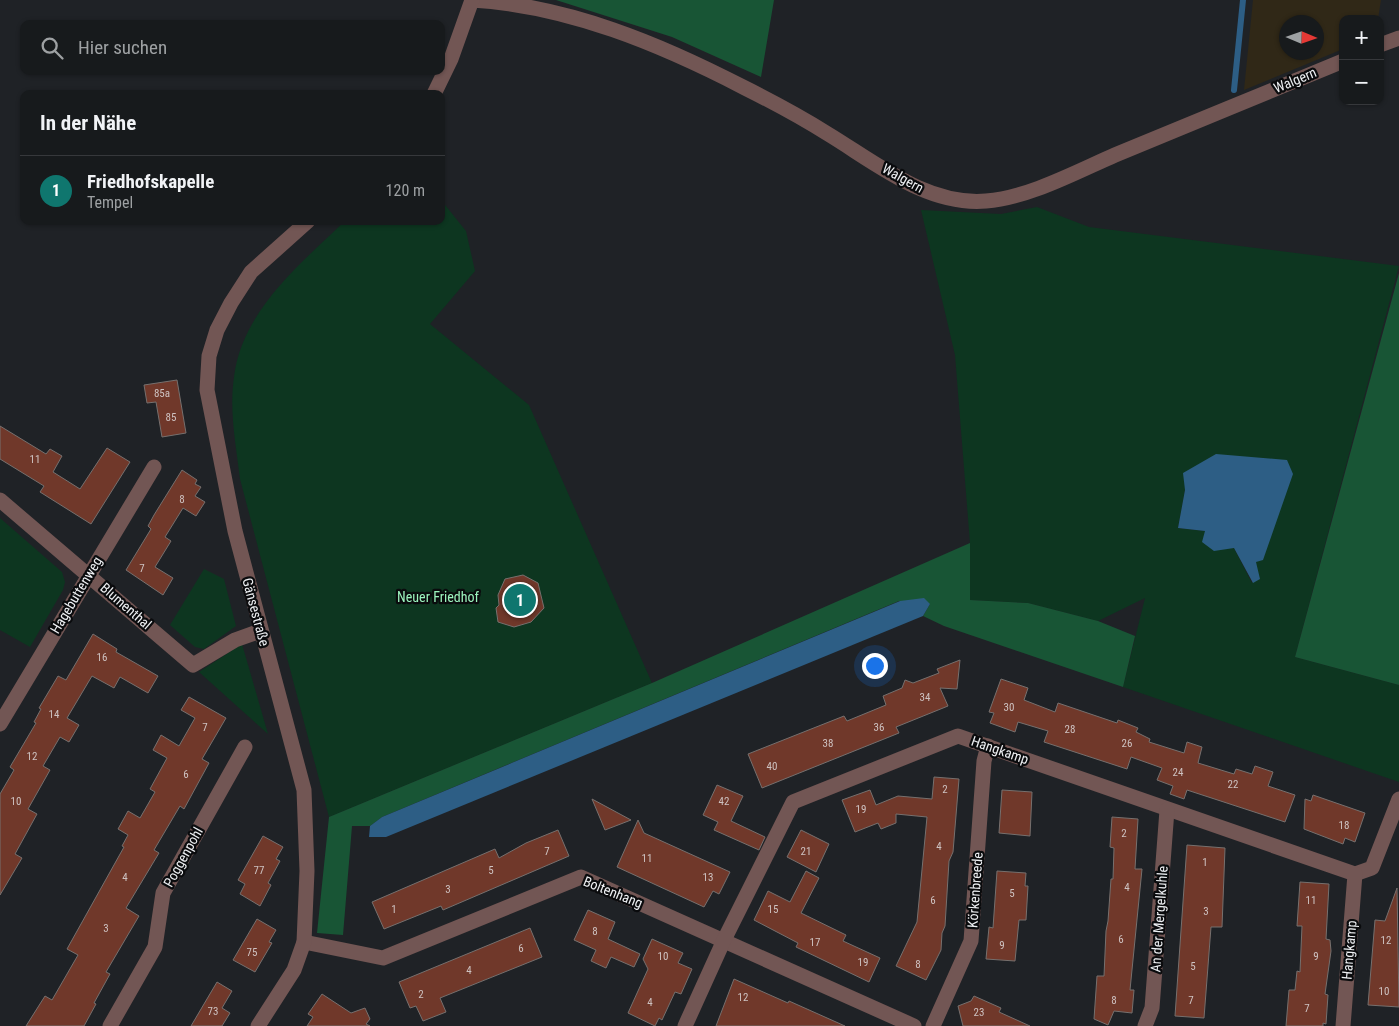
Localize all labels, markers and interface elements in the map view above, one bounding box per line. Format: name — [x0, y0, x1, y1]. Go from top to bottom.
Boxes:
north arrow — [1279, 15, 1324, 60]
map controls — [1339, 15, 1384, 105]
button: + — [1339, 15, 1384, 60]
search box — [20, 20, 445, 75]
icon: search — [38, 34, 66, 62]
text: Hier suchen — [78, 36, 167, 59]
button: − — [1339, 60, 1384, 105]
street label: Walgern — [1271, 64, 1319, 96]
text: In der Nähe — [40, 111, 136, 135]
street label: Walgern — [879, 160, 927, 196]
text: Friedhofskapelle — [87, 170, 214, 193]
text: 1 — [52, 181, 60, 200]
text: 120 m — [386, 181, 425, 200]
text: Tempel — [87, 193, 133, 212]
house number: 85a — [154, 387, 170, 400]
house number: 85 — [166, 411, 176, 424]
house number: 11 — [30, 453, 40, 466]
house number: 8 — [179, 493, 185, 506]
street label: Hagebuttenweg — [47, 554, 105, 636]
house number: 7 — [139, 562, 145, 575]
street label: Gänsestraße — [239, 576, 273, 648]
street label: Blumenthal — [97, 580, 155, 632]
pin: 1 — [504, 581, 536, 619]
park label: Neuer Friedhof — [397, 589, 479, 605]
house number: 16 — [97, 651, 107, 664]
your location — [862, 653, 888, 679]
house number: 34 — [920, 691, 931, 704]
house number: 30 — [1004, 701, 1014, 714]
house number: 14 — [49, 708, 60, 721]
house number: 7 — [202, 721, 208, 734]
house number: 36 — [874, 721, 884, 734]
house number: 28 — [1065, 723, 1075, 736]
street label: Hangkamp — [969, 733, 1031, 767]
house number: 38 — [823, 737, 833, 750]
house number: 26 — [1122, 737, 1132, 750]
house number: 12 — [27, 750, 37, 763]
house number: 40 — [767, 760, 777, 773]
house number: 24 — [1173, 766, 1184, 779]
house number: 6 — [183, 768, 189, 781]
house number: 22 — [1228, 778, 1238, 791]
house number: 2 — [942, 783, 948, 796]
house number: 10 — [11, 795, 21, 808]
house number: 42 — [719, 795, 729, 808]
house number: 19 — [856, 803, 866, 816]
house number: 18 — [1339, 819, 1349, 832]
street label: Poggenpohl — [160, 824, 206, 890]
house number: 2 — [1121, 827, 1127, 840]
house number: 4 — [936, 840, 942, 853]
house number: 7 — [544, 845, 550, 858]
house number: 21 — [801, 845, 811, 858]
street label: Körkenbreede — [964, 851, 986, 928]
house number: 11 — [642, 852, 652, 865]
house number: 1 — [1202, 856, 1208, 869]
house number: 77 — [254, 864, 264, 877]
house number: 5 — [488, 864, 494, 877]
street label: An der Mergelkuhle — [1147, 865, 1171, 973]
house number: 4 — [122, 871, 128, 884]
house number: 13 — [703, 871, 713, 884]
street label: Boltenhang — [581, 873, 645, 911]
house number: 4 — [1124, 881, 1130, 894]
house number: 3 — [445, 883, 451, 896]
house number: 5 — [1009, 887, 1015, 900]
house number: 6 — [930, 894, 936, 907]
house number: 11 — [1306, 894, 1316, 907]
house number: 1 — [391, 903, 397, 916]
house number: 15 — [768, 903, 778, 916]
house number: 3 — [1203, 905, 1209, 918]
street label: Hangkamp — [1338, 920, 1360, 980]
house number: 3 — [103, 922, 109, 935]
house number: 8 — [592, 925, 598, 938]
house number: 6 — [1118, 933, 1124, 946]
house number: 12 — [1381, 934, 1391, 947]
house number: 17 — [810, 936, 820, 949]
house number: 9 — [999, 939, 1005, 952]
house number: 6 — [518, 942, 524, 955]
house number: 75 — [247, 946, 257, 959]
house number: 10 — [658, 950, 668, 963]
house number: 9 — [1313, 950, 1319, 963]
house number: 19 — [858, 956, 868, 969]
house number: 8 — [915, 958, 921, 971]
house number: 5 — [1190, 960, 1196, 973]
house number: 4 — [466, 964, 472, 977]
house number: 10 — [1379, 985, 1389, 998]
house number: 2 — [418, 988, 424, 1001]
house number: 12 — [738, 991, 748, 1004]
house number: 8 — [1111, 994, 1117, 1007]
house number: 7 — [1188, 994, 1194, 1007]
house number: 4 — [647, 996, 653, 1009]
house number: 7 — [1304, 1002, 1310, 1015]
house number: 73 — [208, 1005, 218, 1018]
house number: 23 — [974, 1006, 984, 1019]

